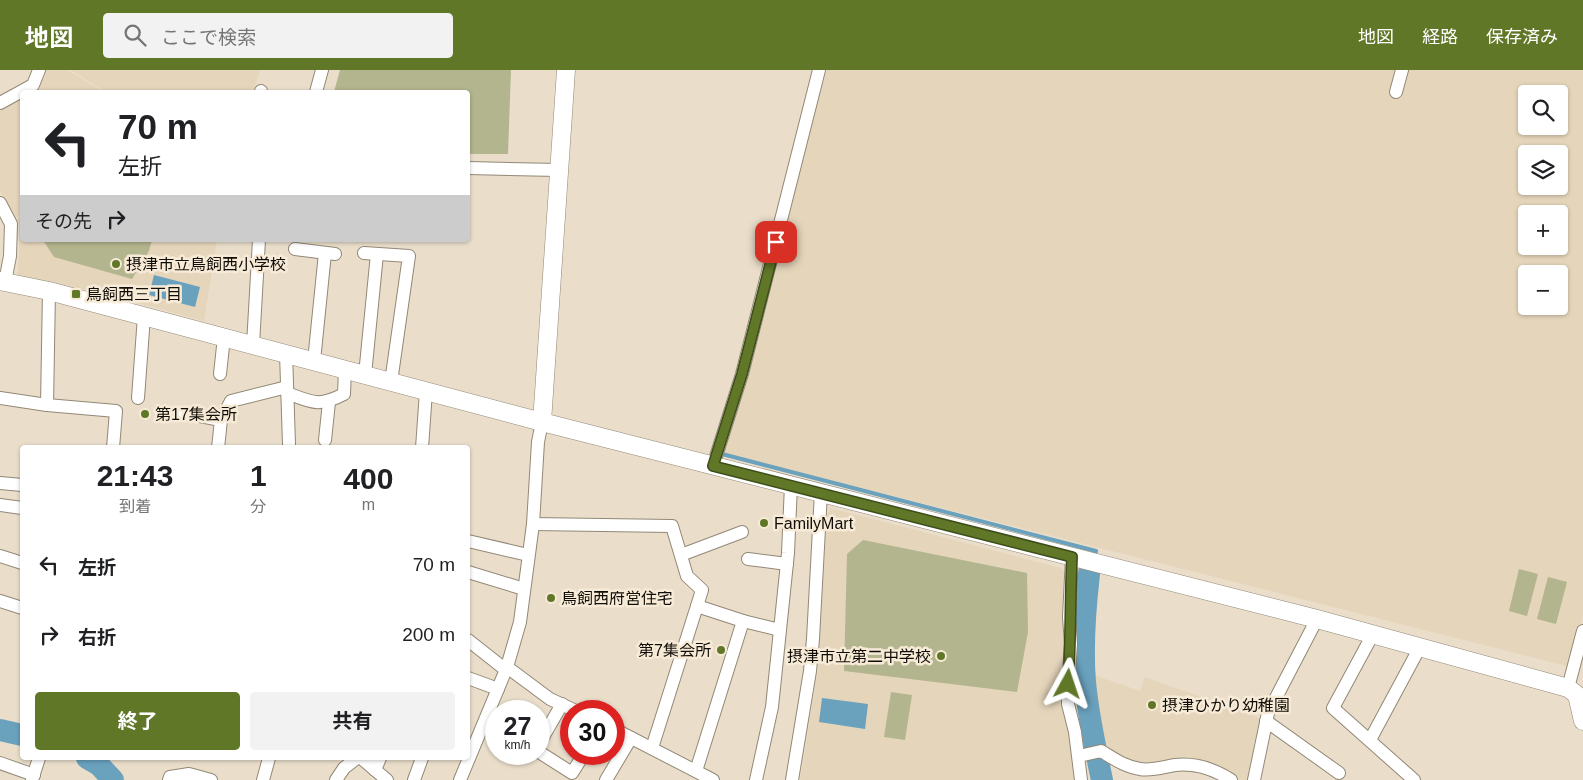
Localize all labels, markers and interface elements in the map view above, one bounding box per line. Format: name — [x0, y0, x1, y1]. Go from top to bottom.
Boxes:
search box — [103, 13, 453, 58]
icon: search — [121, 21, 149, 49]
text: 地図 — [25, 24, 73, 51]
text: ここで検索 — [161, 27, 256, 48]
text: 地図 — [1358, 27, 1394, 47]
text: 経路 — [1422, 27, 1458, 47]
text: 保存済み — [1486, 27, 1558, 47]
map controls — [1518, 85, 1568, 315]
button: search — [1518, 85, 1568, 135]
text: 70 m — [118, 107, 198, 146]
icon: left — [35, 110, 100, 175]
button: layers — [1518, 145, 1568, 195]
text: 左折 — [118, 154, 162, 179]
icon: right — [102, 205, 130, 233]
button: + — [1518, 205, 1568, 255]
text: その先 — [35, 211, 92, 232]
pin — [755, 221, 797, 263]
icon: arrive — [762, 228, 790, 256]
place label: 摂津市立鳥飼西小学校 — [126, 256, 286, 273]
marker: 摂津市立鳥飼西小学校 — [110, 258, 122, 270]
button: − — [1518, 265, 1568, 315]
place label: 鳥飼西三丁目 — [86, 286, 182, 303]
marker: 鳥飼西三丁目 — [70, 288, 82, 300]
place label: 第17集会所 — [155, 406, 237, 423]
marker: 第17集会所 — [139, 408, 151, 420]
text: 21:43 — [97, 459, 173, 492]
text: 1 — [250, 459, 267, 492]
text: 400 — [343, 462, 393, 495]
text: m — [362, 496, 375, 513]
text: 到着 — [119, 498, 151, 515]
text: 分 — [250, 498, 266, 515]
place label: FamilyMart — [774, 515, 854, 532]
marker: FamilyMart — [758, 517, 770, 529]
icon: left — [35, 551, 63, 579]
text: 70 m — [413, 554, 455, 575]
text: 左折 — [78, 557, 116, 578]
place label: 鳥飼西府営住宅 — [561, 590, 673, 607]
marker: 鳥飼西府営住宅 — [545, 592, 557, 604]
icon: right — [35, 621, 63, 649]
text: 200 m — [402, 624, 455, 645]
text: 右折 — [78, 627, 116, 648]
place label: 第7集会所 — [638, 642, 711, 659]
marker: 第7集会所 — [715, 644, 727, 656]
place label: 摂津市立第二中学校 — [787, 648, 931, 665]
marker: 摂津市立第二中学校 — [935, 650, 947, 662]
position arrow — [1041, 657, 1093, 709]
button: 終了 — [35, 692, 240, 750]
button: 共有 — [250, 692, 455, 750]
place label: 摂津ひかり幼稚園 — [1162, 697, 1290, 714]
marker: 摂津ひかり幼稚園 — [1146, 699, 1158, 711]
speed limit sign: 30 — [560, 700, 625, 765]
text: 27 — [504, 712, 531, 740]
text: km/h — [504, 738, 531, 752]

